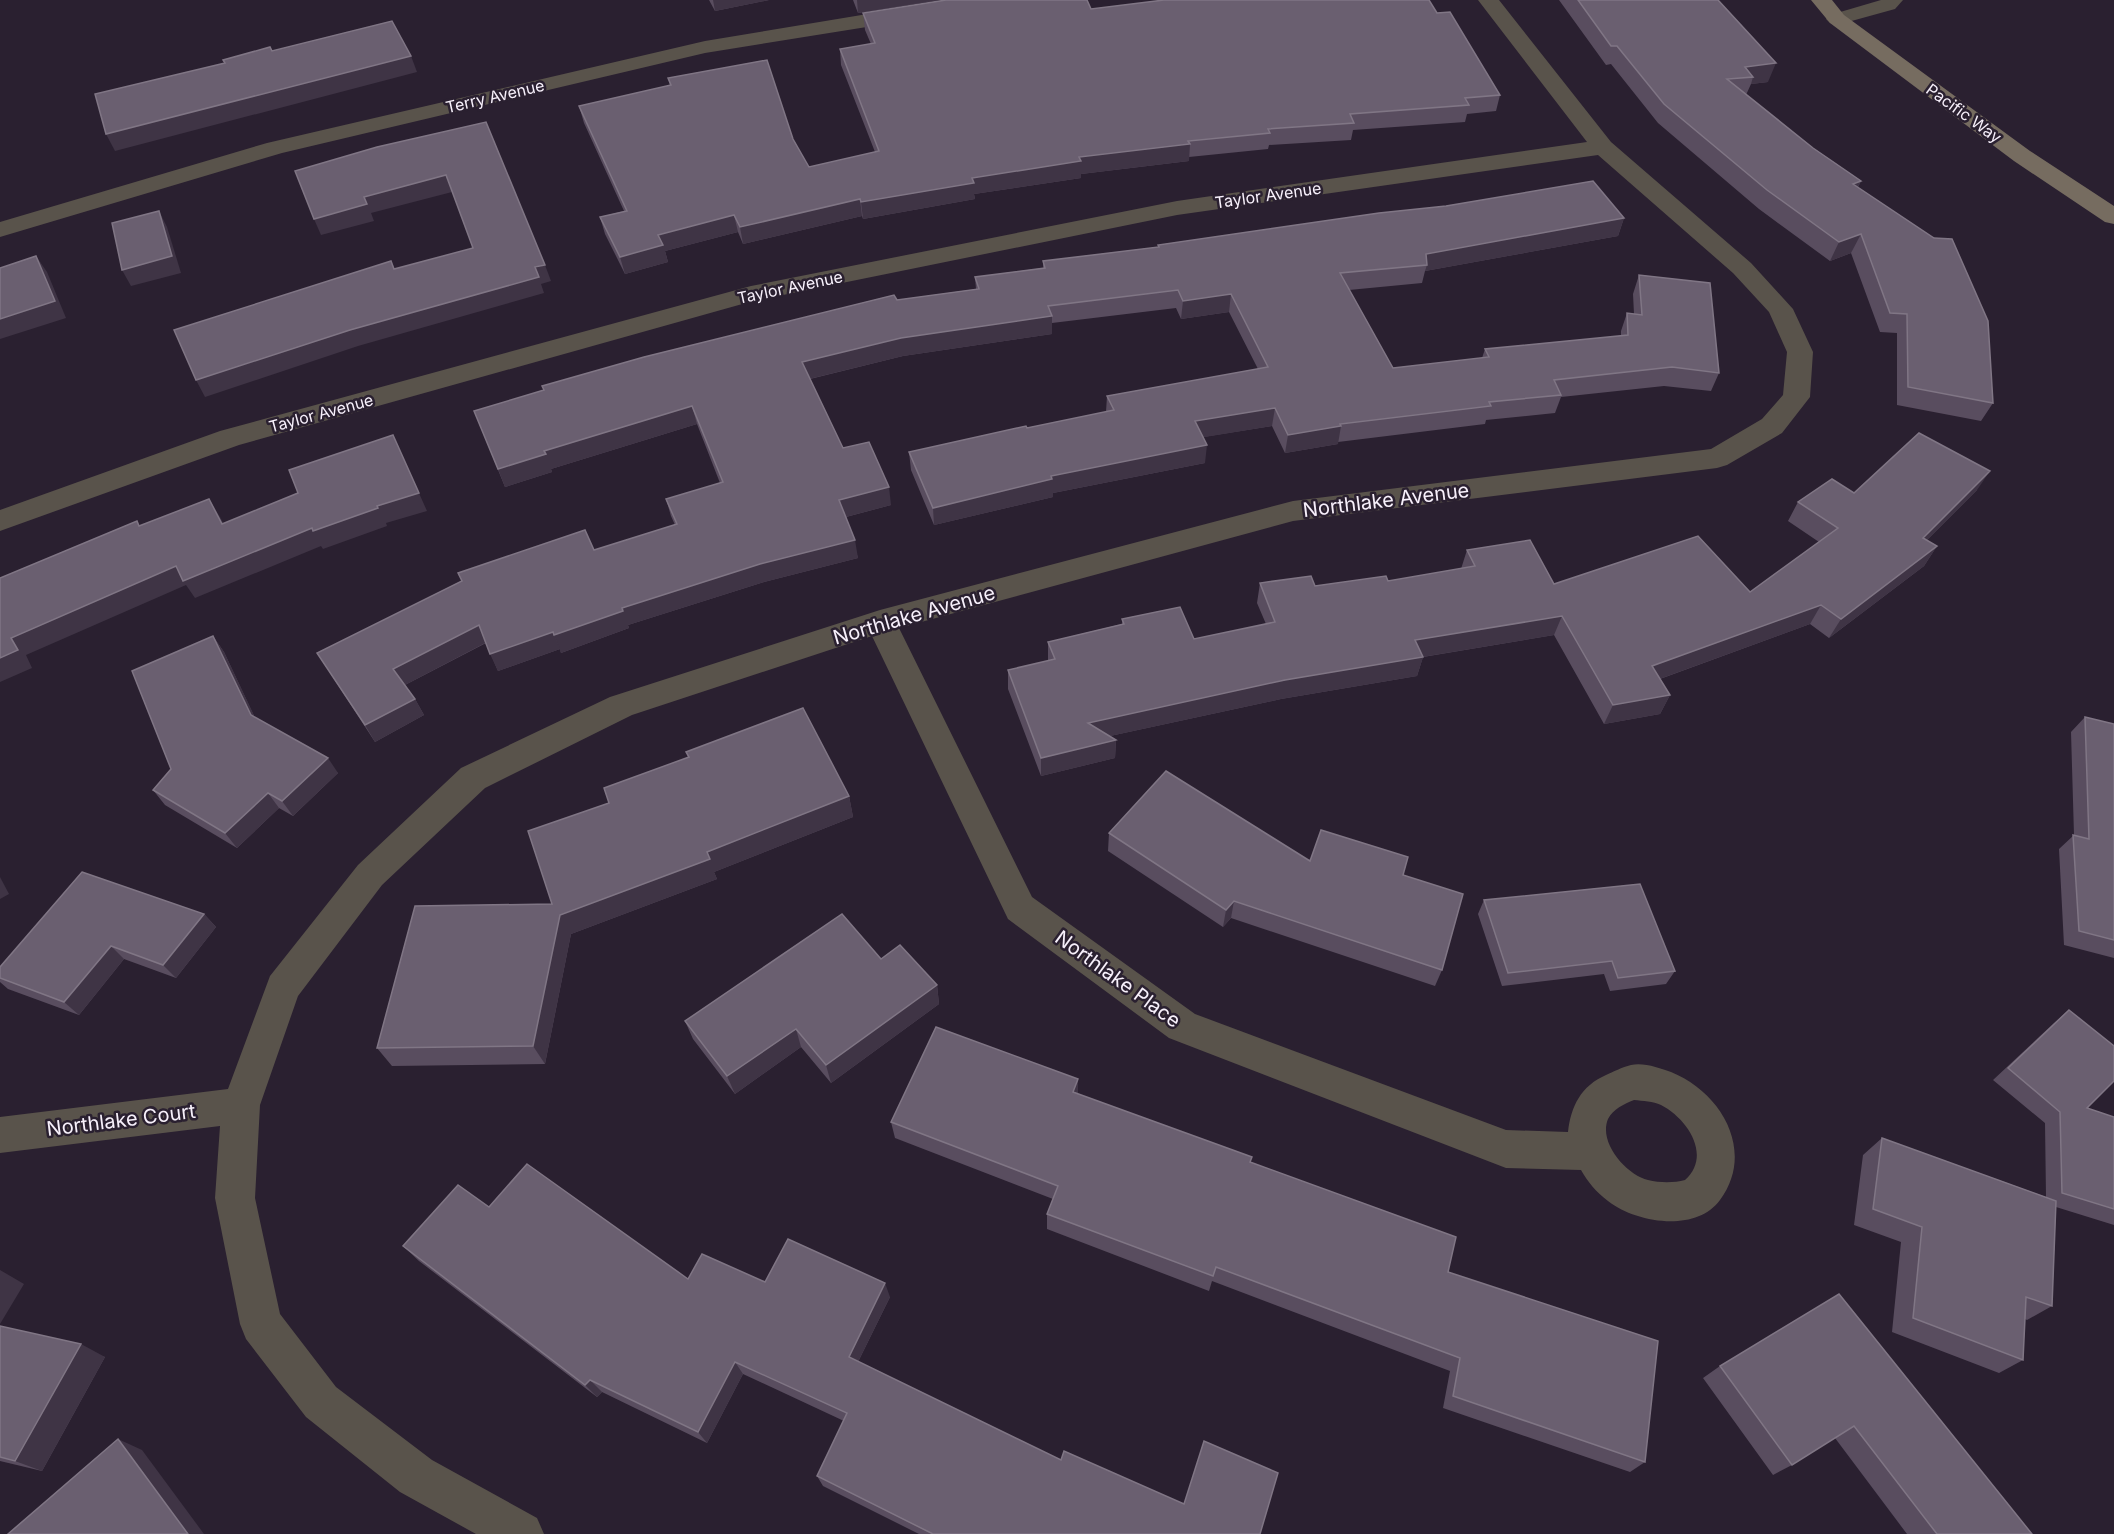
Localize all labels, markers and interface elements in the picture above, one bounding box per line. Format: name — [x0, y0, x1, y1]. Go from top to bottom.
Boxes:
street label: Terry Avenue — [444, 75, 546, 117]
street label: Pacific Way — [1922, 79, 2006, 147]
street label: Taylor Avenue — [1214, 178, 1322, 212]
street label: Taylor Avenue — [736, 266, 844, 308]
street label: Taylor Avenue — [267, 389, 375, 437]
street label: Northlake Avenue — [1301, 478, 1471, 522]
street label: Northlake Avenue — [830, 580, 998, 650]
street label: Northlake Place — [1051, 925, 1185, 1033]
street label: Northlake Court — [45, 1099, 197, 1141]

